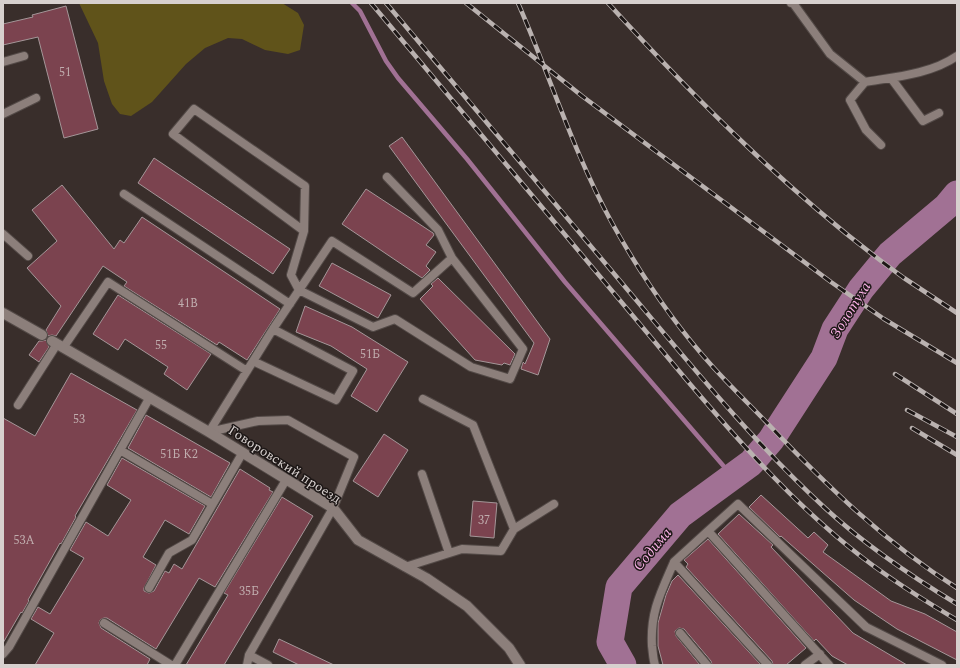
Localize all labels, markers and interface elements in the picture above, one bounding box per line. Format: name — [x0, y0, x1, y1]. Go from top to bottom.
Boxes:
house number: 51 — [59, 63, 71, 82]
water label: Золотуха — [824, 277, 877, 343]
house number: 41В — [178, 294, 198, 313]
house number: 55 — [155, 336, 167, 355]
house number: 51Б — [360, 345, 380, 364]
house number: 53 — [73, 410, 85, 429]
street label: Говоровский проезд — [224, 420, 346, 509]
house number: 51Б К2 — [160, 445, 198, 464]
house number: 37 — [478, 511, 490, 530]
water label: Содима — [627, 522, 678, 576]
house number: 53А — [13, 531, 35, 550]
house number: 35Б — [239, 582, 259, 601]

